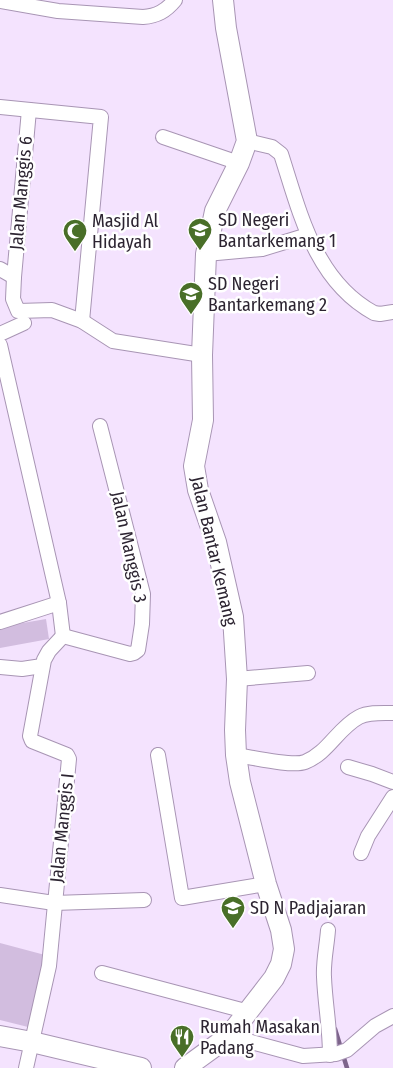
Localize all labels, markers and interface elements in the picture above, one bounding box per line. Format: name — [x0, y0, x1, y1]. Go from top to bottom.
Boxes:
street label: Jalan Manggis 6 — [5, 135, 37, 251]
place label: SD Negeri Bantarkemang 1 — [218, 209, 336, 252]
place label: Masjid Al Hidayah — [92, 210, 159, 253]
school or university icon: SD Negeri Bantarkemang 1 — [187, 217, 213, 251]
mosque icon: Masjid Al Hidayah — [62, 218, 88, 252]
place label: SD Negeri Bantarkemang 2 — [208, 273, 327, 316]
school or university icon: SD Negeri Bantarkemang 2 — [178, 281, 204, 315]
street label: Jalan Bantar Kemang — [186, 474, 242, 628]
street label: Jalan Manggis 3 — [106, 489, 152, 605]
street label: Jalan Manggis I — [45, 772, 79, 884]
school or university icon: SD N Padjajaran — [220, 895, 246, 929]
place label: SD N Padjajaran — [250, 897, 366, 919]
place label: Rumah Masakan Padang — [200, 1016, 320, 1059]
restaurant icon: Rumah Masakan Padang — [169, 1024, 195, 1058]

